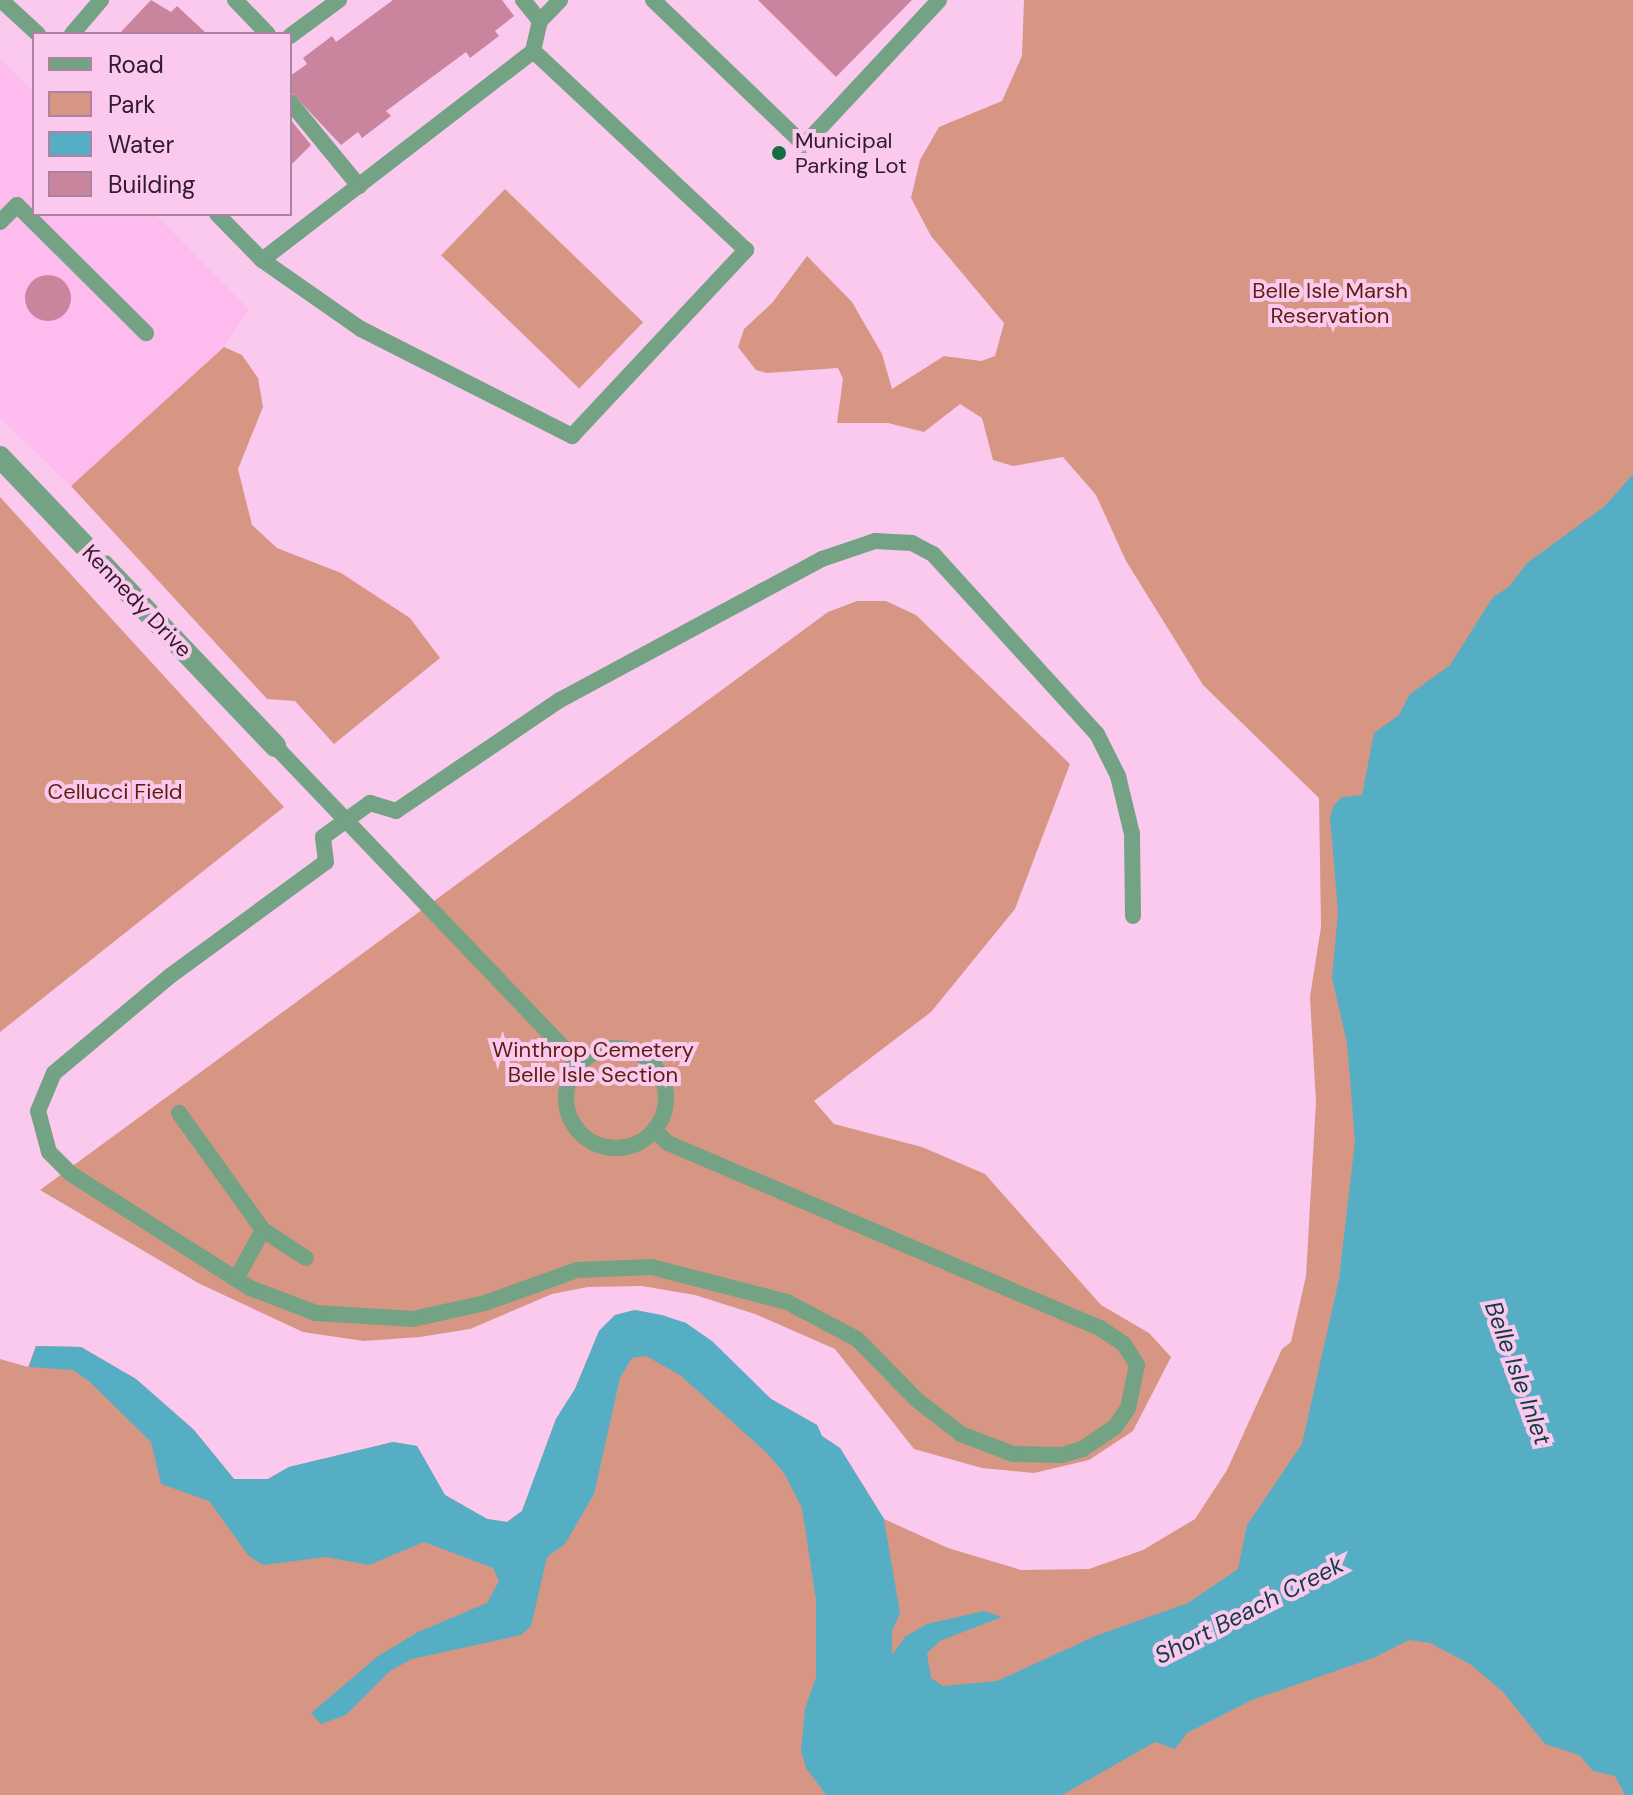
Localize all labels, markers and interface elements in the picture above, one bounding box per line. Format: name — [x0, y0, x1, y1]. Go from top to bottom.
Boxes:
legend — [32, 32, 292, 216]
text: Road — [108, 49, 164, 80]
text: Park — [108, 89, 155, 120]
place label: Municipal Parking Lot — [795, 127, 907, 178]
text: Water — [108, 129, 174, 160]
marker: Municipal Parking Lot — [770, 144, 788, 162]
text: Building — [108, 169, 195, 200]
park label: Belle Isle Marsh Reservation — [1252, 277, 1408, 328]
street label: Kennedy Drive — [77, 539, 197, 663]
park label: Cellucci Field — [47, 779, 183, 805]
park label: Winthrop Cemetery Belle Isle Section — [492, 1036, 694, 1088]
water label: Belle Isle Inlet — [1479, 1297, 1557, 1449]
water label: Short Beach Creek — [1150, 1550, 1348, 1670]

